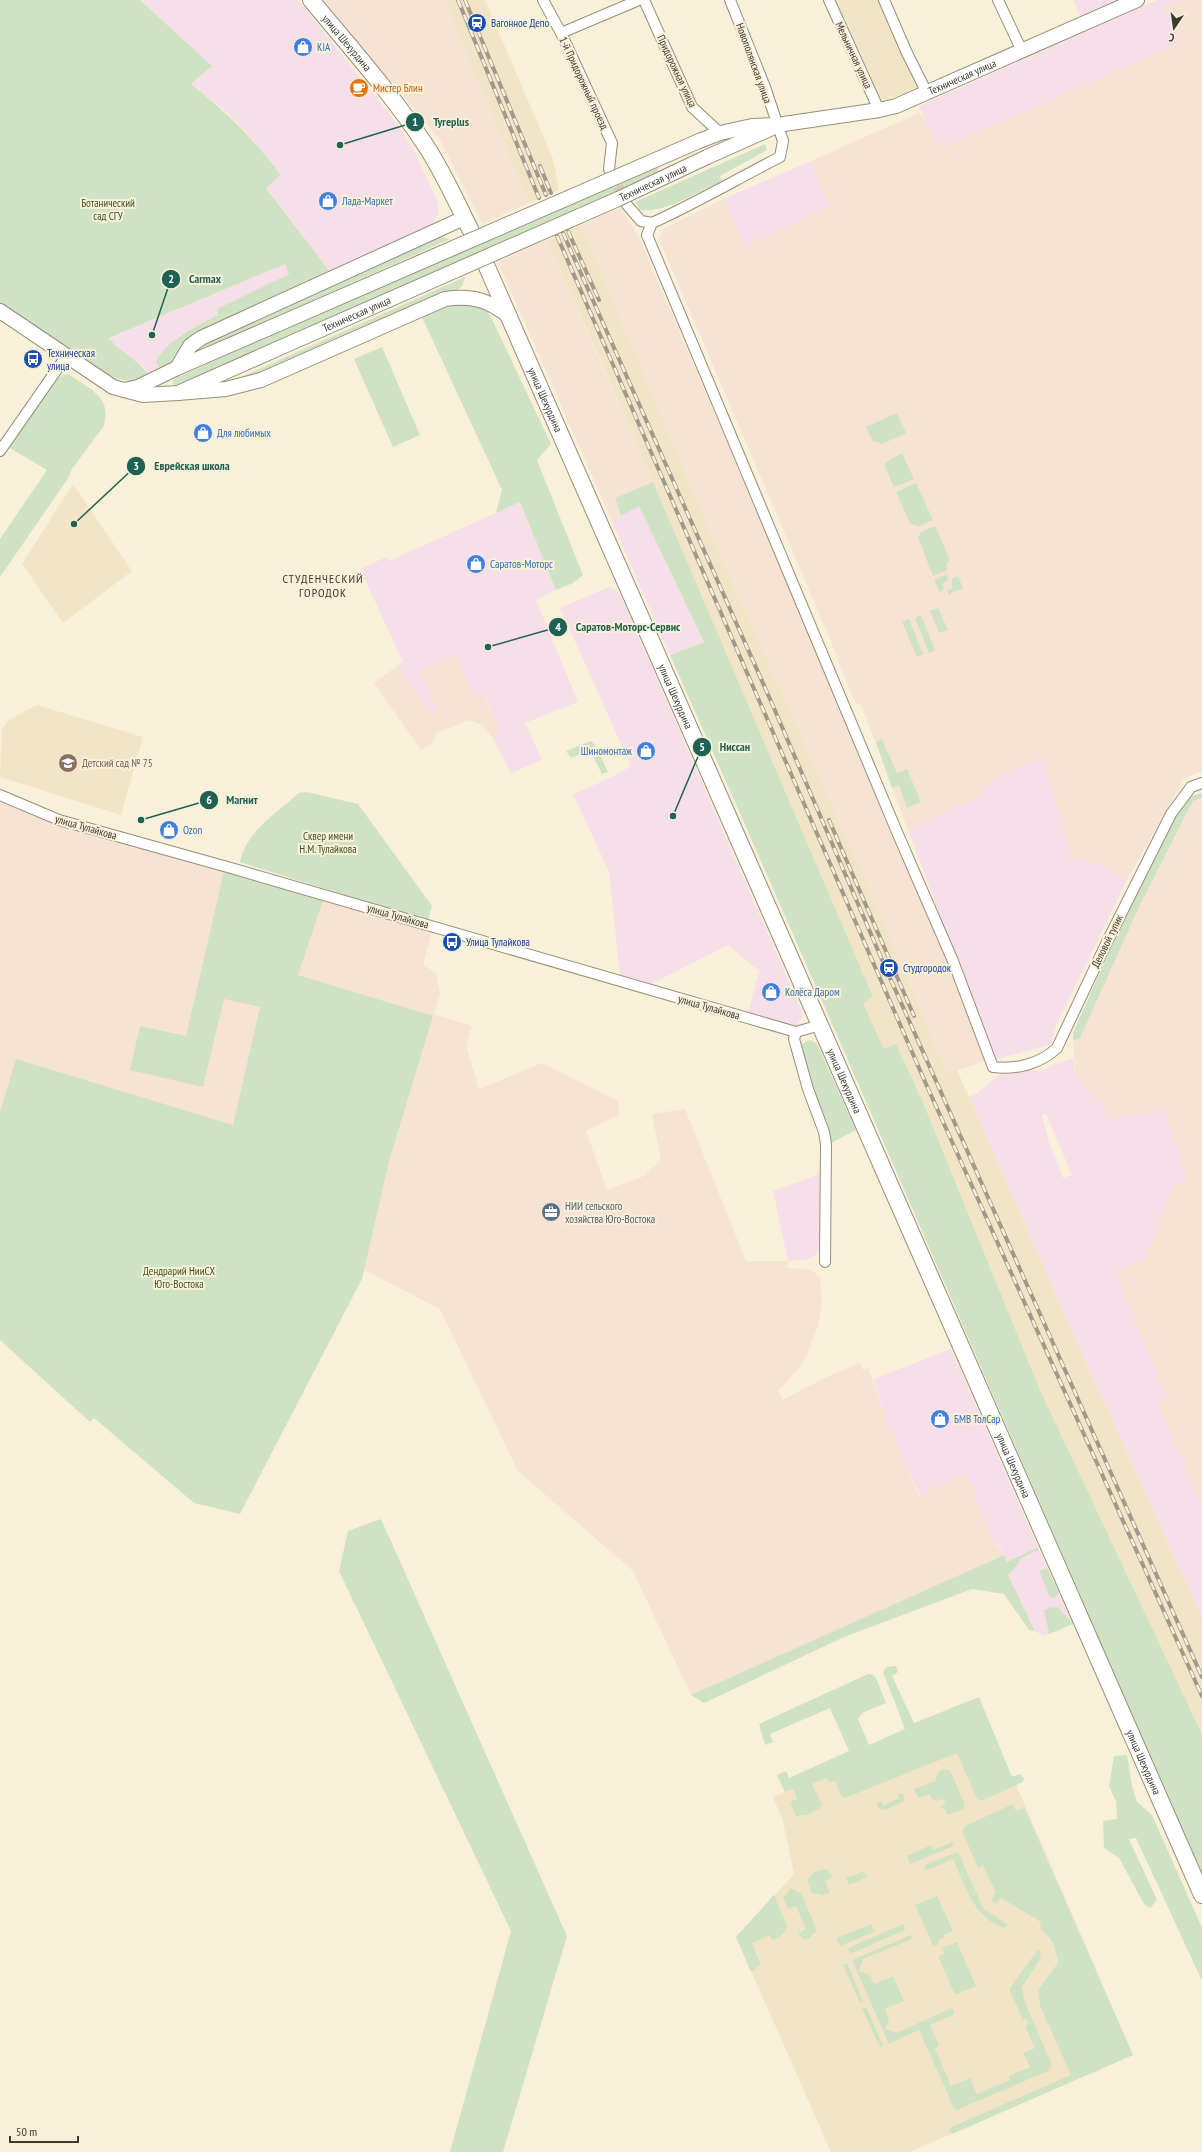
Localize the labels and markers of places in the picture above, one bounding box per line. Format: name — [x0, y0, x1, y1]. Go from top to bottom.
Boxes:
station icon: Вагонное Депо — [466, 12, 488, 34]
place label: Вагонное Депо — [491, 16, 549, 30]
shop icon: KIA — [292, 36, 314, 58]
place label: KIA — [317, 40, 331, 54]
cafe icon: Мистер Блин — [348, 77, 370, 99]
place label: Мистер Блин — [373, 81, 423, 95]
callout: Tyreplus — [405, 110, 476, 134]
shop icon: Лада-Маркет — [317, 190, 339, 212]
place label: Лада-Маркет — [341, 194, 393, 208]
callout: Carmax — [161, 267, 229, 291]
place label: Техническая улица — [47, 346, 95, 373]
bus stop icon: Техническая улица — [22, 348, 44, 370]
shop icon: Для любимых — [192, 422, 214, 444]
place label: Для любимых — [217, 426, 271, 440]
callout: Еврейская школа — [126, 454, 238, 478]
shop icon: Саратов-Моторс — [465, 553, 487, 575]
place label: Саратов-Моторс — [490, 557, 553, 571]
callout: Саратов-Моторс-Сервис — [548, 615, 688, 639]
callout: Ниссан — [692, 735, 759, 759]
shop icon: Шиномонтаж — [635, 740, 657, 762]
place label: Шиномонтаж — [581, 744, 632, 758]
school or university icon: Детский сад № 75 — [57, 752, 79, 774]
place label: Детский сад № 75 — [82, 756, 153, 770]
callout: Магнит — [199, 788, 266, 812]
shop icon: Ozon — [158, 819, 180, 841]
place label: Ozon — [183, 823, 202, 837]
bus stop icon: Улица Тулайкова — [441, 931, 463, 953]
place label: Улица Тулайкова — [466, 935, 530, 949]
station icon: Студгородок — [878, 957, 900, 979]
place label: Студгородок — [903, 961, 952, 975]
shop icon: Колёса Даром — [760, 981, 782, 1003]
place label: Колёса Даром — [785, 985, 840, 999]
place label: НИИ сельского хозяйства Юго-Востока — [565, 1199, 655, 1226]
office icon: НИИ сельского хозяйства Юго-Востока — [540, 1201, 562, 1223]
shop icon: БМВ ТолСар — [929, 1408, 951, 1430]
place label: БМВ ТолСар — [954, 1412, 1001, 1426]

